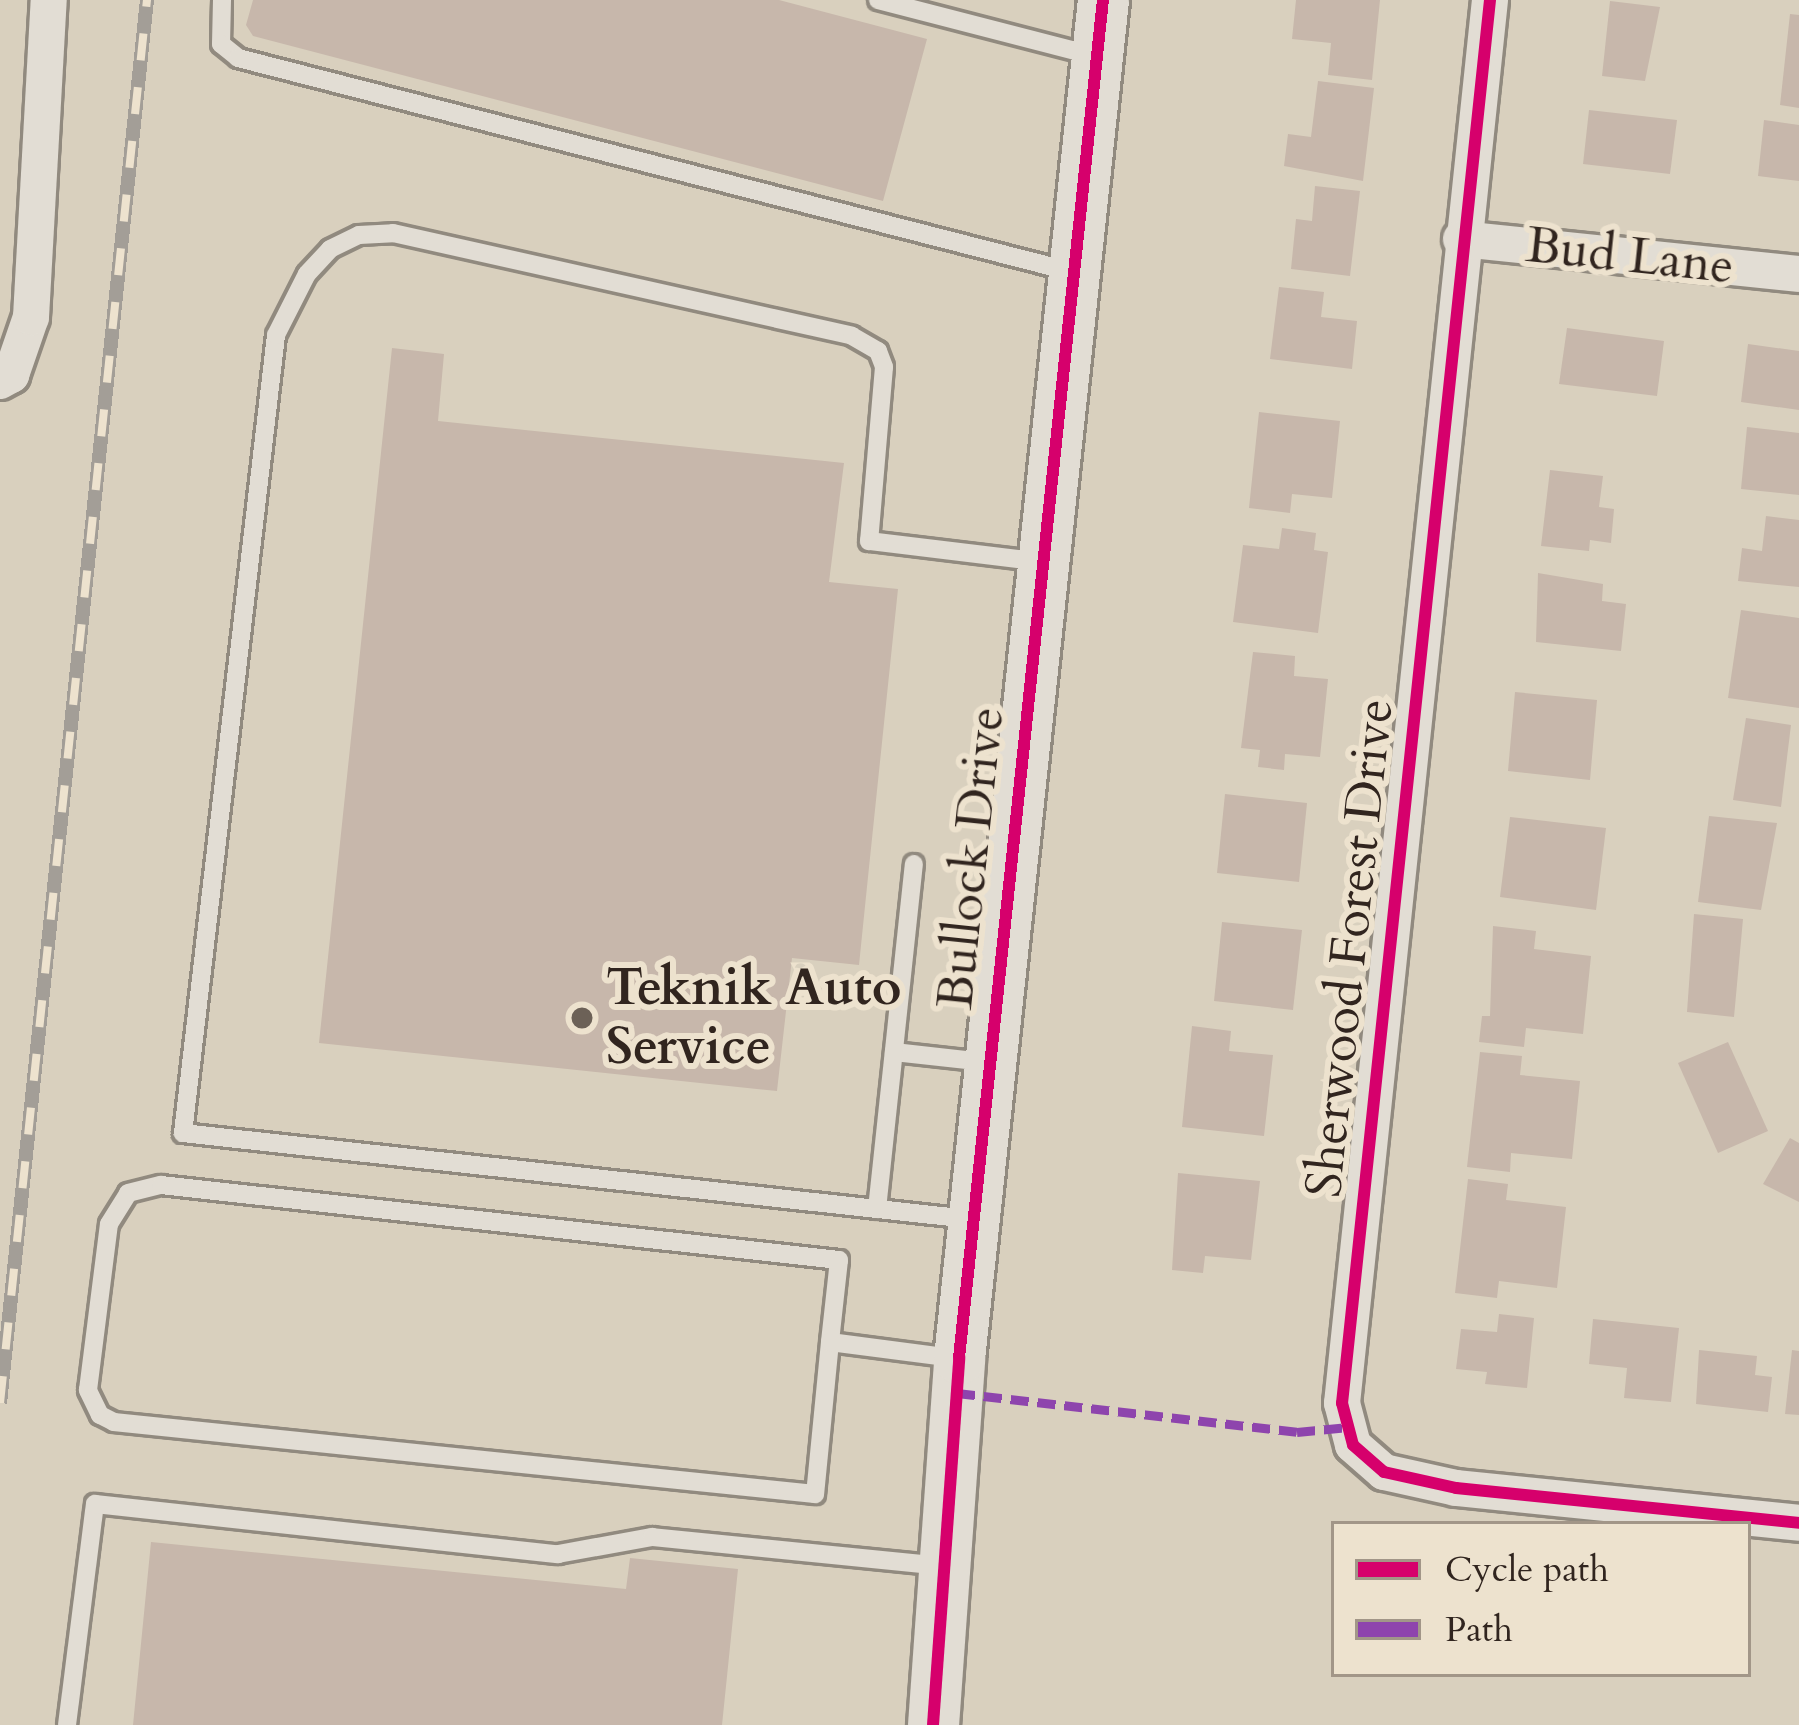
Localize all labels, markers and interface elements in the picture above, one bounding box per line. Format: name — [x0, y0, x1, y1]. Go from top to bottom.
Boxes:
street label: Bud Lane — [1523, 215, 1737, 297]
street label: Sherwood Forest Drive — [1293, 696, 1407, 1200]
street label: Bullock Drive — [925, 704, 1017, 1012]
place label: Teknik Auto Service — [606, 958, 902, 1078]
marker: Teknik Auto Service — [569, 1005, 595, 1031]
legend — [1331, 1521, 1751, 1677]
text: Cycle path — [1445, 1545, 1609, 1594]
text: Path — [1445, 1605, 1513, 1654]

